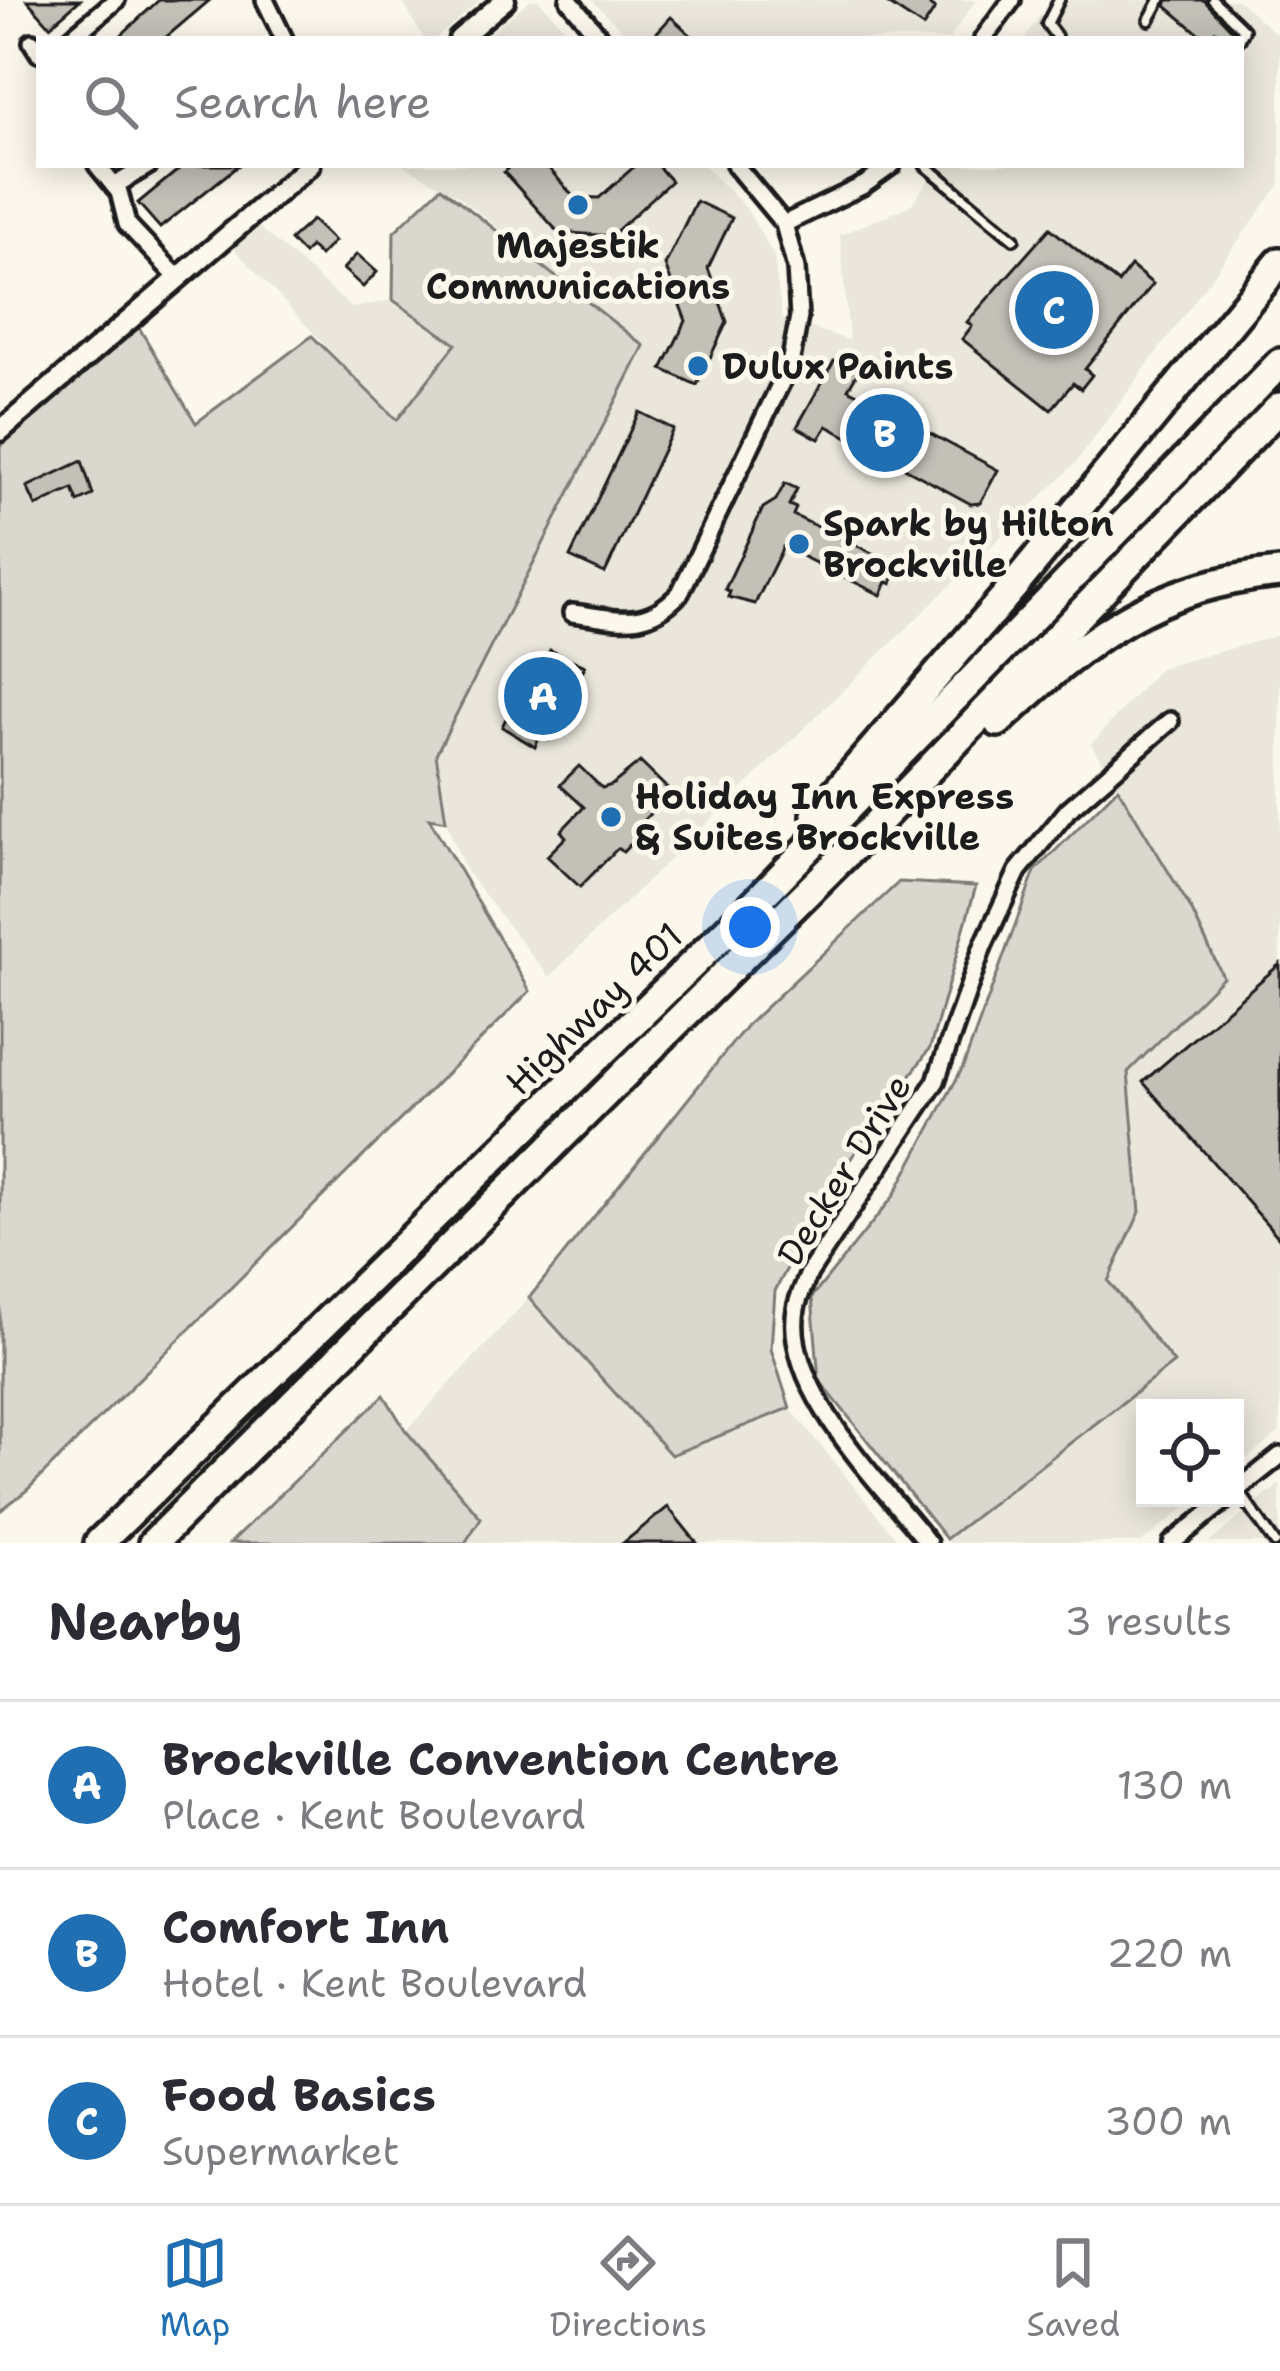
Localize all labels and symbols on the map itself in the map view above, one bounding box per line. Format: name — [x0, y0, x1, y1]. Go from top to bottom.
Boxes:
marker: Majestik Communications — [565, 192, 591, 218]
place label: Majestik Communications — [426, 221, 730, 311]
pin: C — [1015, 265, 1093, 355]
place label: Dulux Paints — [722, 342, 954, 391]
marker: Dulux Paints — [685, 353, 711, 379]
pin: B — [846, 388, 924, 478]
place label: Spark by Hilton Brockville — [823, 499, 1114, 589]
marker: Spark by Hilton Brockville — [786, 531, 812, 557]
pin: A — [504, 651, 582, 741]
place label: Holiday Inn Express & Suites Brockville — [635, 772, 1014, 862]
marker: Holiday Inn Express & Suites Brockville — [598, 804, 624, 830]
your location — [720, 897, 780, 957]
street label: Highway 401 — [495, 912, 693, 1106]
street label: Decker Drive — [766, 1065, 922, 1275]

